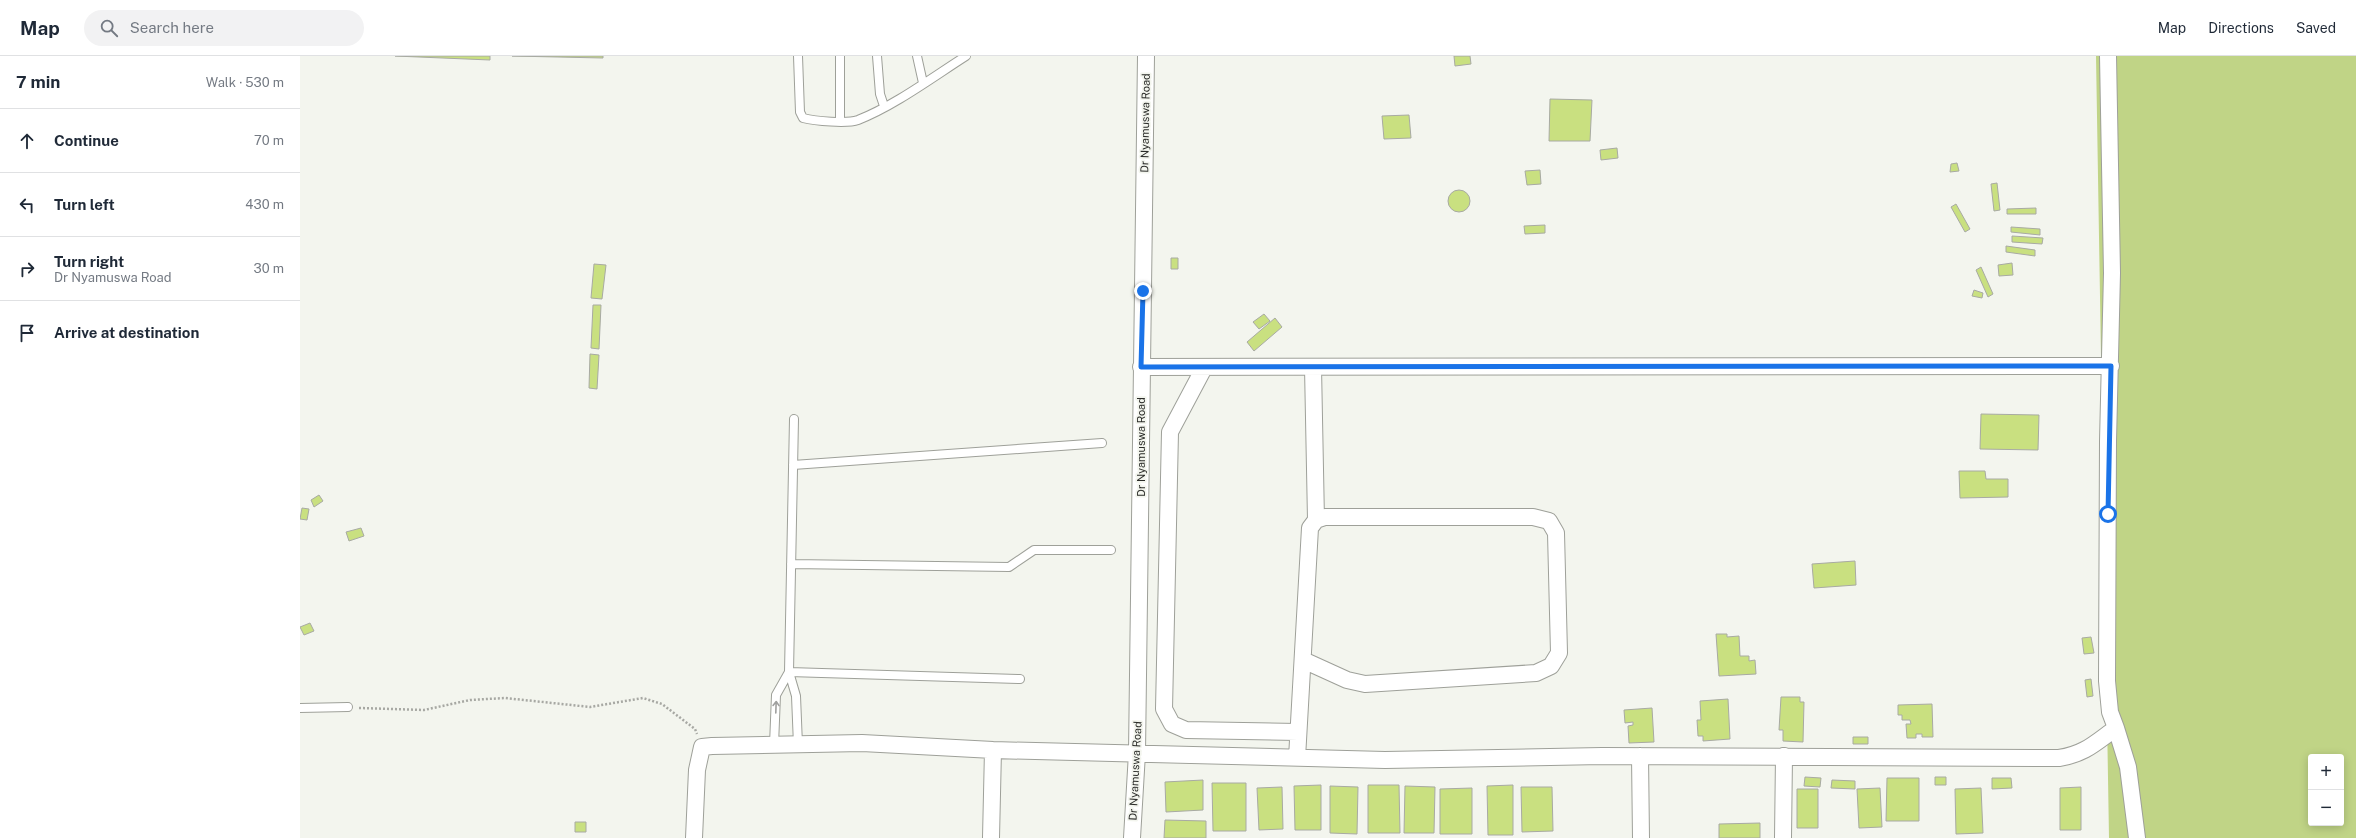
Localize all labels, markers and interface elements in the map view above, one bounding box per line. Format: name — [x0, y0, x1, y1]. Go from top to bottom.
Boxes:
search box — [84, 10, 364, 46]
text: Map — [20, 17, 60, 39]
icon: search — [98, 17, 120, 39]
text: Search here — [130, 19, 214, 36]
text: Map — [2158, 20, 2186, 36]
text: Directions — [2208, 20, 2274, 36]
text: Saved — [2296, 20, 2336, 36]
text: 7 min — [16, 72, 60, 92]
street label: Dr Nyamuswa Road — [1138, 73, 1152, 173]
text: Walk · 530 m — [206, 75, 284, 90]
icon: ahead — [16, 130, 38, 152]
text: Continue — [54, 132, 119, 149]
text: 70 m — [254, 133, 284, 148]
icon: left — [16, 194, 38, 216]
text: Turn left — [54, 196, 115, 213]
text: 430 m — [245, 197, 284, 212]
text: Turn right — [54, 253, 124, 270]
icon: right — [16, 258, 38, 280]
text: 30 m — [254, 261, 284, 276]
text: Dr Nyamuswa Road — [54, 270, 172, 285]
route end — [1134, 282, 1152, 300]
icon: arrive — [16, 322, 38, 344]
text: Arrive at destination — [54, 324, 199, 341]
street label: Dr Nyamuswa Road — [1135, 397, 1147, 497]
route start — [2099, 505, 2117, 523]
one-way arrow — [772, 701, 779, 714]
street label: Dr Nyamuswa Road — [1126, 721, 1144, 821]
map controls — [2308, 754, 2344, 826]
button: + — [2308, 754, 2344, 790]
button: − — [2308, 790, 2344, 826]

